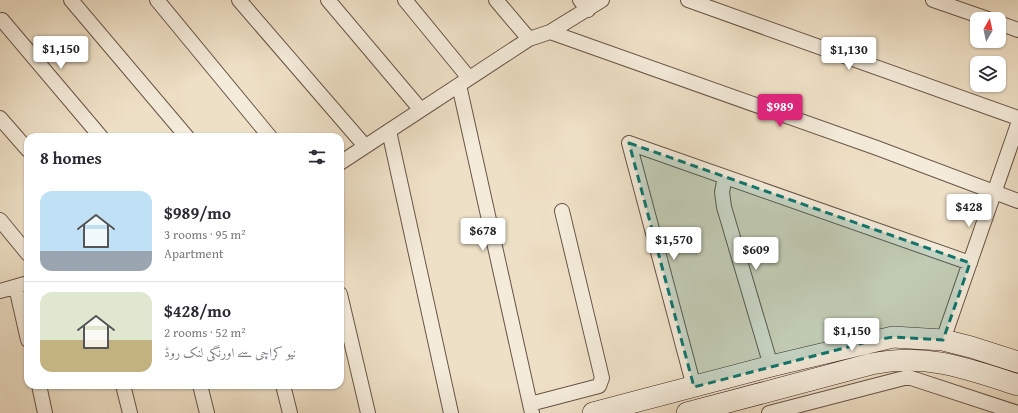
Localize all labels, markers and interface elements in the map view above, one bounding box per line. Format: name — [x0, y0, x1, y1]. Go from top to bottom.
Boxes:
north arrow — [970, 12, 1006, 48]
map controls — [970, 12, 1006, 92]
pin: $1,150 — [28, 36, 94, 70]
pin: $1,130 — [816, 37, 882, 71]
text: $1,150 — [42, 39, 80, 58]
text: $1,130 — [830, 40, 868, 59]
button: layers — [970, 56, 1006, 92]
pin: $989 — [756, 94, 804, 128]
text: $989 — [767, 97, 793, 116]
text: 8 homes — [40, 145, 102, 170]
icon: filters — [306, 146, 328, 168]
pin: $428 — [945, 194, 993, 228]
text: $428 — [956, 197, 982, 216]
text: $989/mo — [164, 200, 231, 225]
icon: home — [72, 207, 120, 255]
pin: $678 — [459, 218, 507, 252]
text: $678 — [470, 221, 496, 240]
text: 3 rooms · 95 m² — [164, 225, 246, 244]
pin: $1,570 — [641, 227, 707, 261]
text: $1,570 — [655, 230, 693, 249]
pin: $609 — [732, 237, 780, 271]
text: $609 — [743, 240, 769, 259]
text: Apartment — [164, 244, 224, 263]
text: $428/mo — [164, 298, 231, 323]
icon: home — [72, 308, 120, 356]
pin: $1,150 — [819, 318, 885, 352]
text: $1,150 — [833, 321, 871, 340]
text: 2 rooms · 52 m² — [164, 323, 246, 342]
text: نیو کراچی سے اورنگی لنک روڈ — [164, 343, 296, 362]

